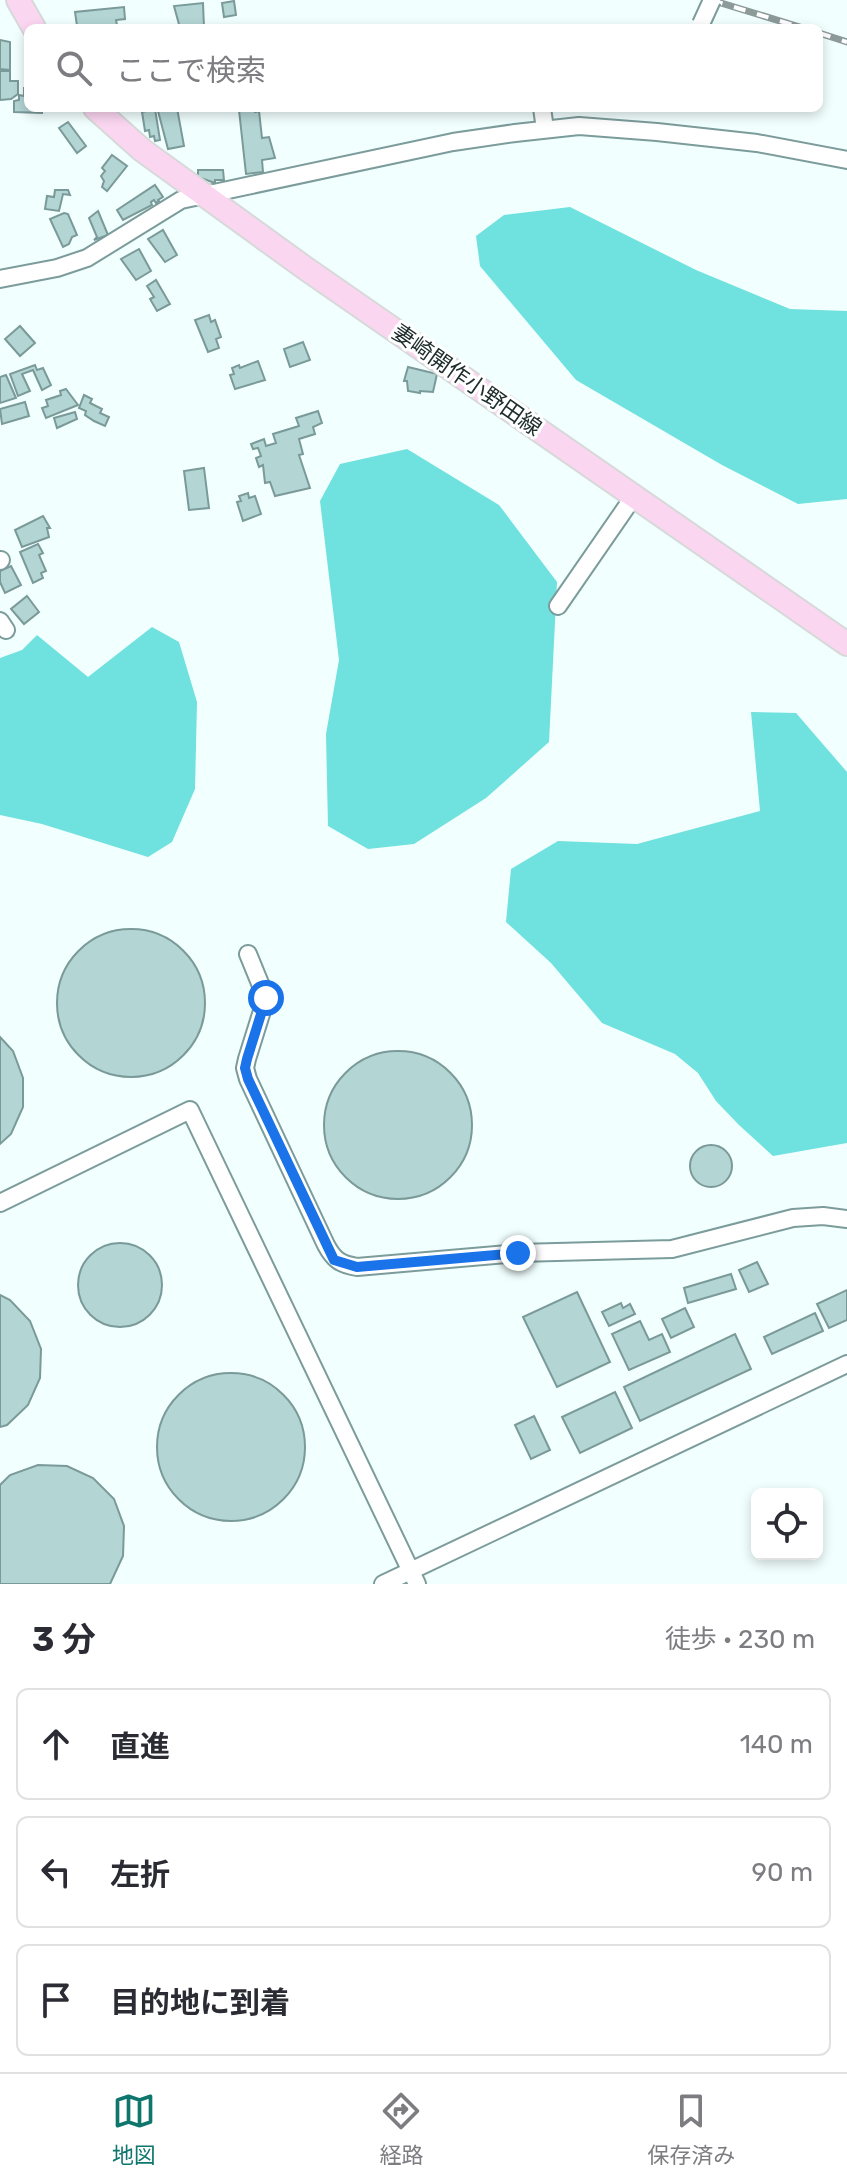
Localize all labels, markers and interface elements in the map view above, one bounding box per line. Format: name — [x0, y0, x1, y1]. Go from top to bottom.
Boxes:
search box — [24, 24, 823, 112]
icon: search — [52, 46, 96, 90]
text: ここで検索 — [116, 53, 266, 89]
street label: 妻崎開作小野田線 — [387, 318, 547, 442]
route start — [248, 980, 284, 1016]
route end — [500, 1235, 536, 1271]
map controls — [751, 1488, 823, 1560]
button: locate — [751, 1488, 823, 1560]
text: 3 分 — [32, 1619, 96, 1660]
text: 徒歩 · 230 m — [665, 1624, 815, 1655]
icon: ahead — [34, 1722, 78, 1766]
text: 直進 — [110, 1729, 170, 1765]
text: 140 m — [740, 1729, 813, 1760]
icon: left — [34, 1850, 78, 1894]
text: 左折 — [110, 1857, 170, 1893]
text: 90 m — [752, 1857, 813, 1888]
icon: arrive — [34, 1978, 78, 2022]
text: 目的地に到着 — [110, 1985, 290, 2021]
tab: 地図 — [112, 2089, 156, 2169]
tab: 経路 — [379, 2089, 423, 2169]
tab: 保存済み — [647, 2089, 735, 2169]

